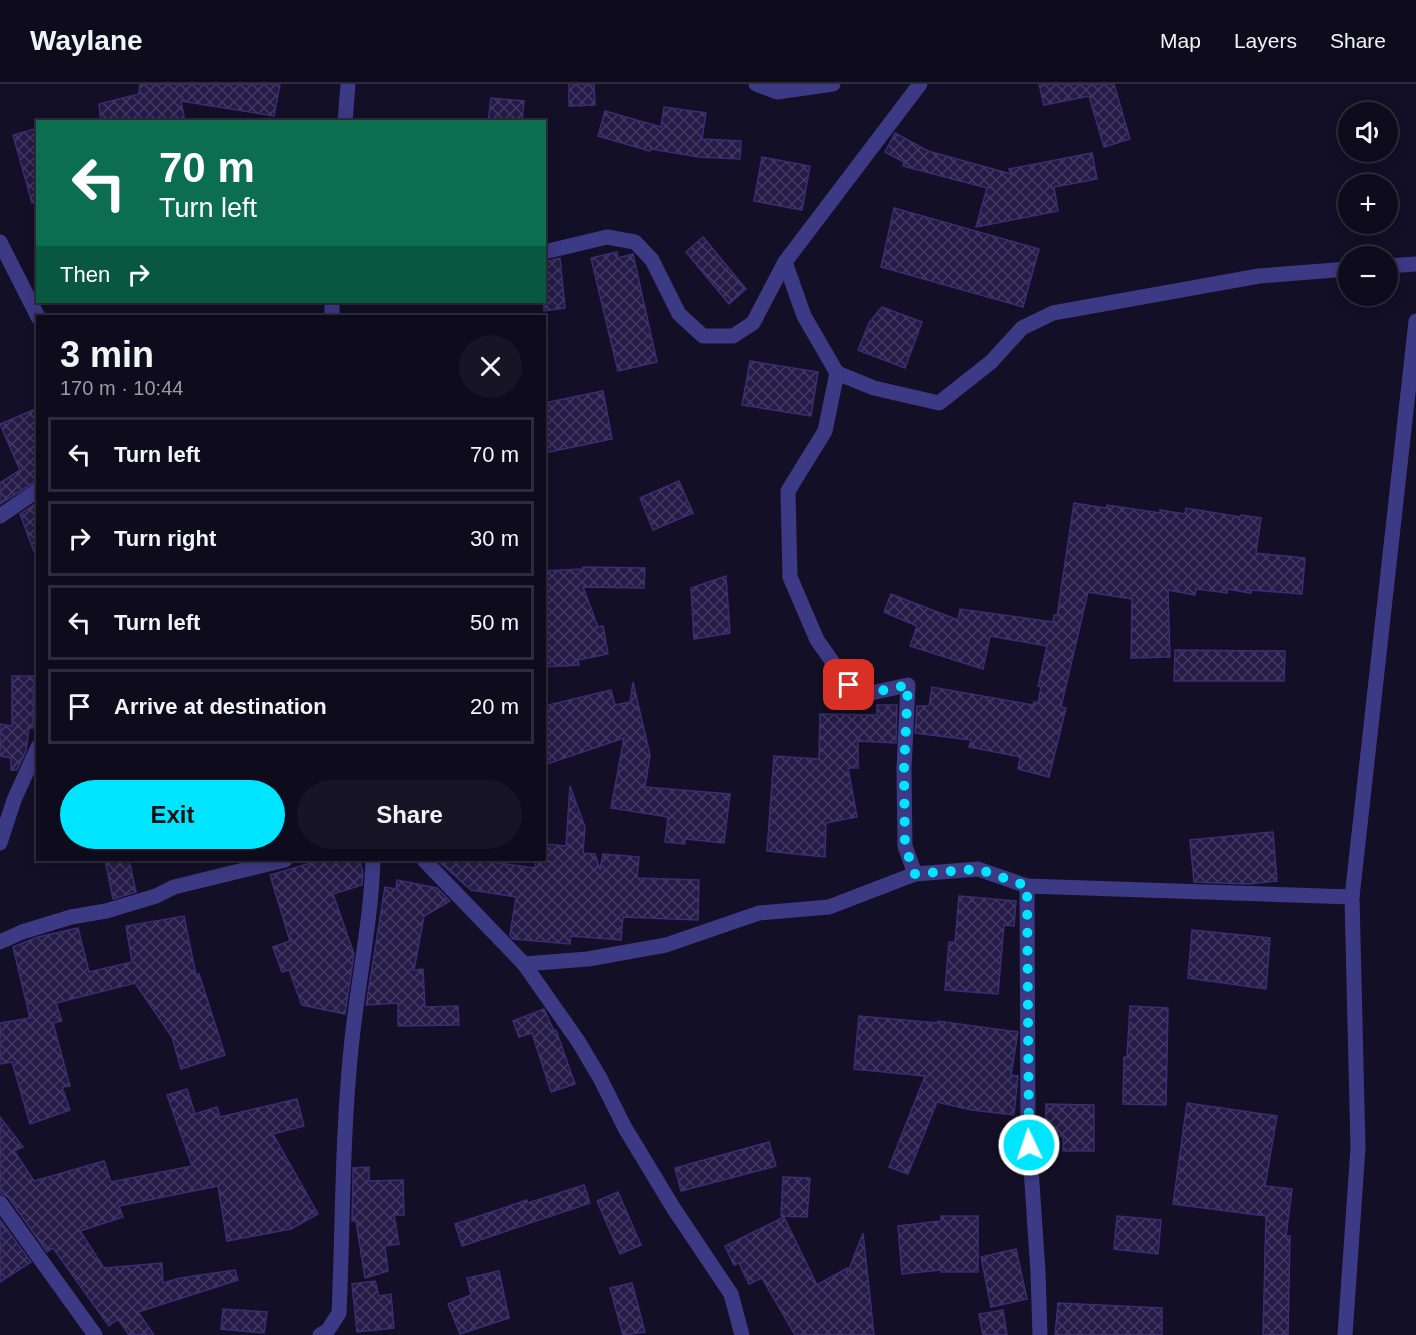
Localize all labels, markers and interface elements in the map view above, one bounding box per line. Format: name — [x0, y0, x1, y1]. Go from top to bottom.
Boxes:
text: Waylane — [30, 25, 143, 56]
text: Map — [1160, 29, 1201, 52]
text: Layers — [1234, 29, 1297, 52]
text: Share — [1330, 29, 1386, 52]
map controls — [1338, 102, 1398, 306]
button: sound — [1338, 102, 1398, 162]
icon: left — [60, 144, 138, 222]
text: 70 m — [159, 144, 255, 191]
button: + — [1338, 174, 1398, 234]
text: Turn left — [159, 193, 257, 223]
button: − — [1338, 246, 1398, 306]
icon: right — [122, 258, 155, 291]
text: Then — [60, 262, 110, 287]
text: 3 min — [60, 334, 154, 375]
button: close — [459, 335, 522, 398]
text: 170 m · 10:44 — [60, 377, 183, 399]
icon: left — [63, 438, 96, 471]
text: Turn left — [114, 442, 200, 467]
text: 70 m — [470, 442, 519, 467]
icon: right — [63, 522, 96, 555]
text: Turn right — [114, 526, 216, 551]
text: 30 m — [470, 526, 519, 551]
icon: left — [63, 606, 96, 639]
text: Turn left — [114, 610, 200, 635]
text: 50 m — [470, 610, 519, 635]
pin — [823, 659, 874, 710]
icon: arrive — [832, 668, 865, 701]
icon: arrive — [63, 690, 96, 723]
text: Arrive at destination — [114, 694, 327, 719]
text: 20 m — [470, 694, 519, 719]
button: Exit — [60, 780, 285, 849]
button: Share — [297, 780, 522, 849]
position arrow — [997, 1113, 1061, 1177]

